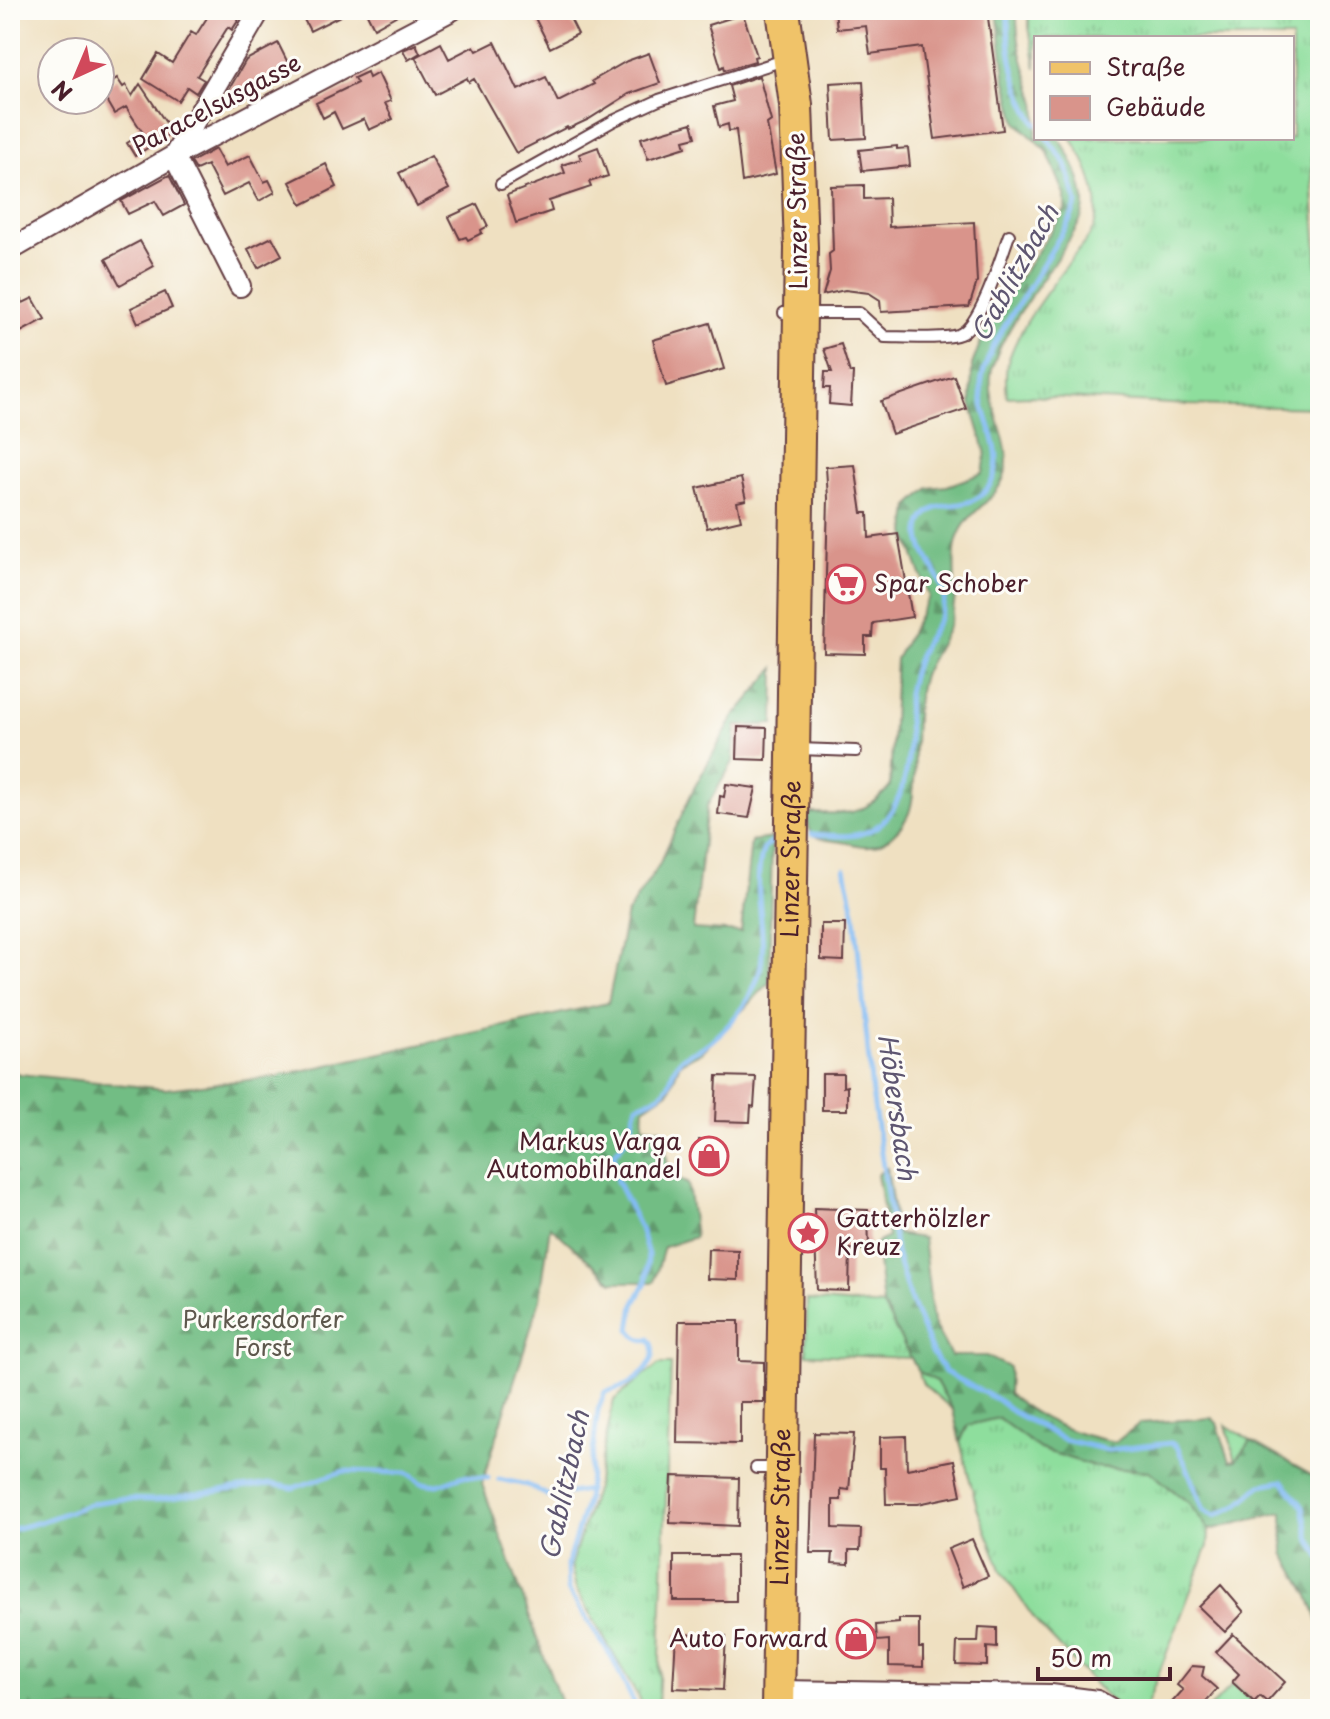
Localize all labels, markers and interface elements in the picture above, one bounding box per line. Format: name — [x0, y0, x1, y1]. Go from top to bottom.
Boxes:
north arrow — [36, 36, 116, 116]
legend — [1034, 36, 1294, 140]
street label: Paracelsusgasse — [125, 44, 307, 163]
text: Straße — [1106, 48, 1185, 84]
text: N — [43, 74, 79, 109]
text: Gebäude — [1106, 88, 1206, 124]
street label: Linzer Straße — [777, 132, 815, 290]
water label: Gablitzbach — [960, 196, 1068, 348]
supermarket icon: Spar Schober — [825, 563, 867, 605]
place label: Spar Schober — [874, 564, 1029, 600]
street label: Linzer Straße — [770, 780, 809, 938]
water label: Höbersbach — [869, 1031, 928, 1183]
place label: Markus Varga Automobilhandel — [487, 1122, 681, 1186]
shop icon: Markus Varga Automobilhandel — [688, 1135, 730, 1177]
place label: Gatterhölzler Kreuz — [836, 1199, 991, 1263]
place icon: Gatterhölzler Kreuz — [787, 1212, 829, 1254]
park label: Purkersdorfer Forst — [182, 1300, 344, 1364]
water label: Gablitzbach — [529, 1406, 598, 1563]
street label: Linzer Straße — [760, 1428, 798, 1586]
shop icon: Auto Forward — [835, 1618, 877, 1660]
place label: Auto Forward — [669, 1619, 828, 1655]
scale bar — [1038, 1631, 1170, 1681]
text: 50 m — [1050, 1639, 1112, 1675]

